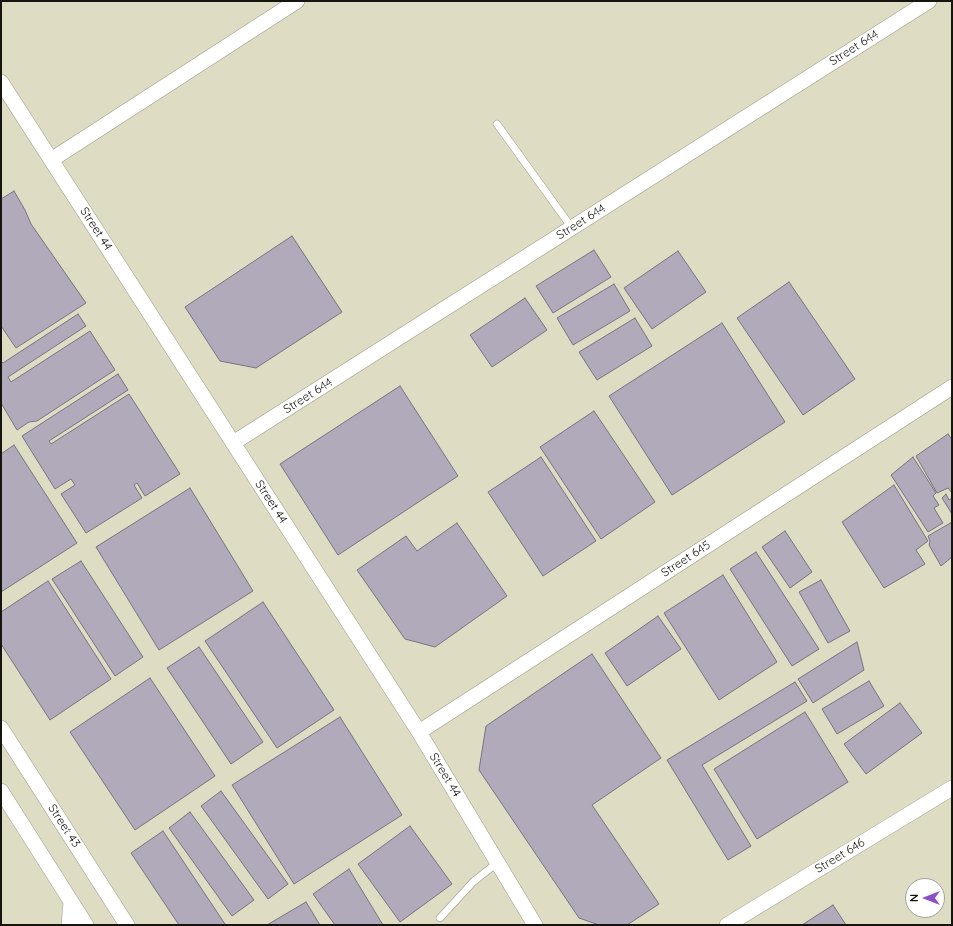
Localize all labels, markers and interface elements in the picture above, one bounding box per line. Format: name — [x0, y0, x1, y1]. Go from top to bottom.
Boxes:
street label: Street 644 — [827, 27, 881, 69]
street label: Street 644 — [554, 201, 608, 243]
street label: Street 44 — [77, 205, 115, 253]
street label: Street 644 — [281, 375, 335, 417]
street label: Street 44 — [252, 478, 290, 526]
street label: Street 645 — [659, 538, 713, 580]
street label: Street 44 — [426, 750, 464, 800]
street label: Street 43 — [45, 802, 83, 850]
street label: Street 646 — [813, 836, 867, 876]
north arrow — [905, 878, 945, 918]
text: N — [907, 894, 921, 902]

